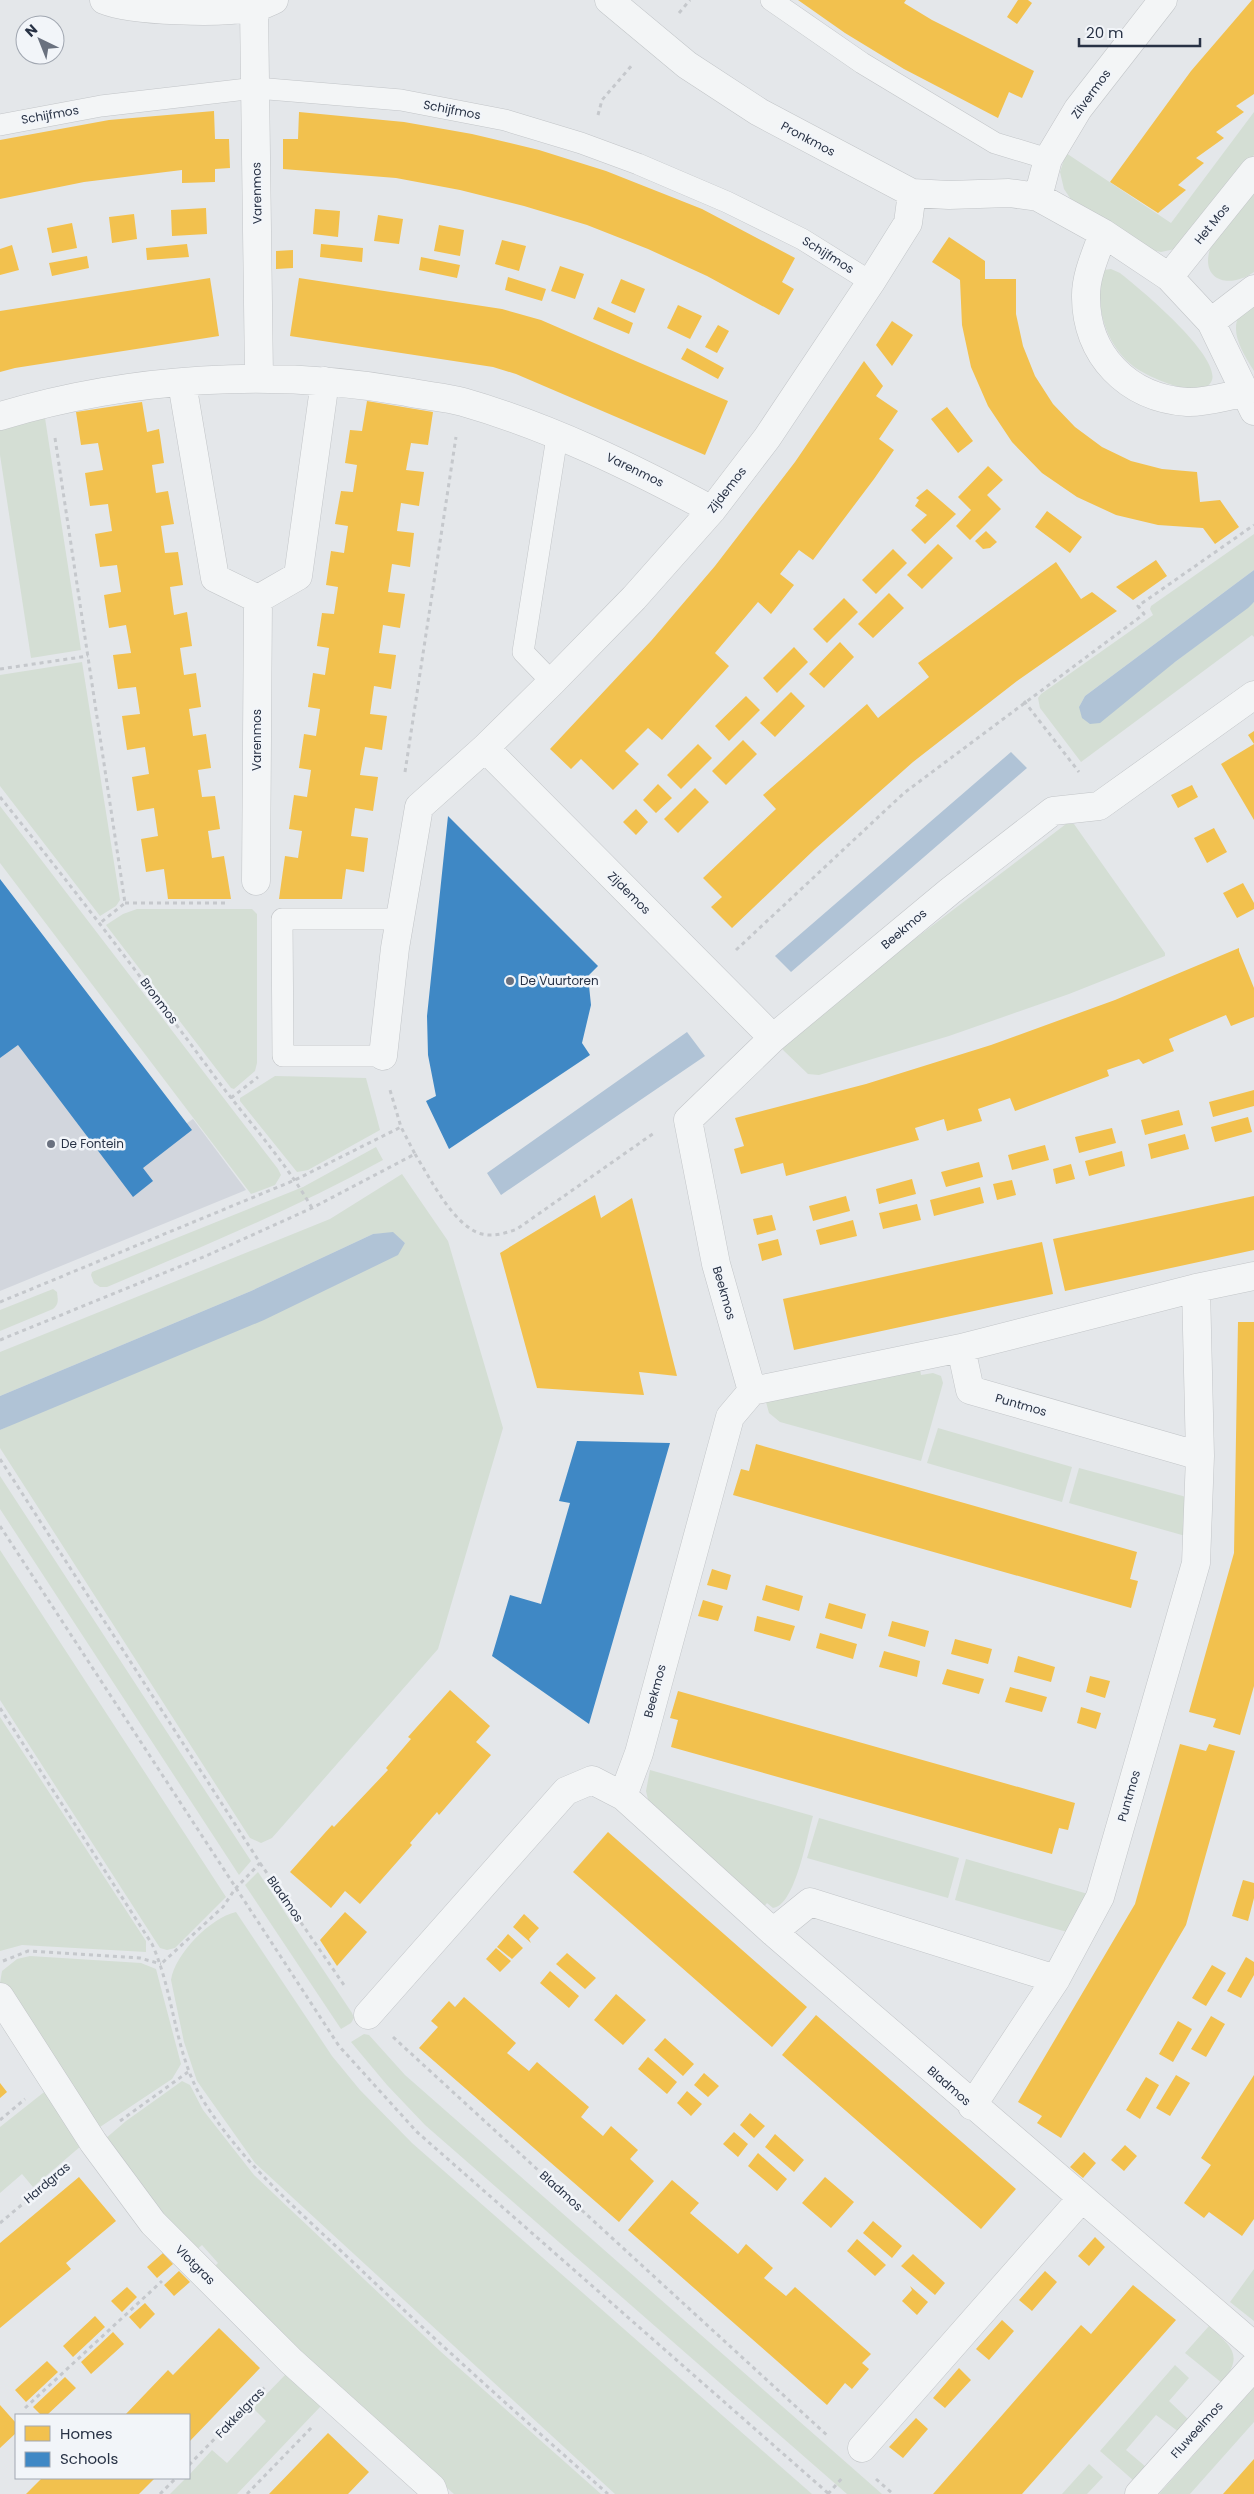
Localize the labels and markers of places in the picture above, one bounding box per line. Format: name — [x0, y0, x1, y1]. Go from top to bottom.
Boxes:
place label: De Vuurtoren — [520, 972, 599, 989]
marker: De Vuurtoren — [504, 975, 516, 987]
place label: De Fontein — [61, 1135, 124, 1152]
marker: De Fontein — [45, 1138, 57, 1150]

